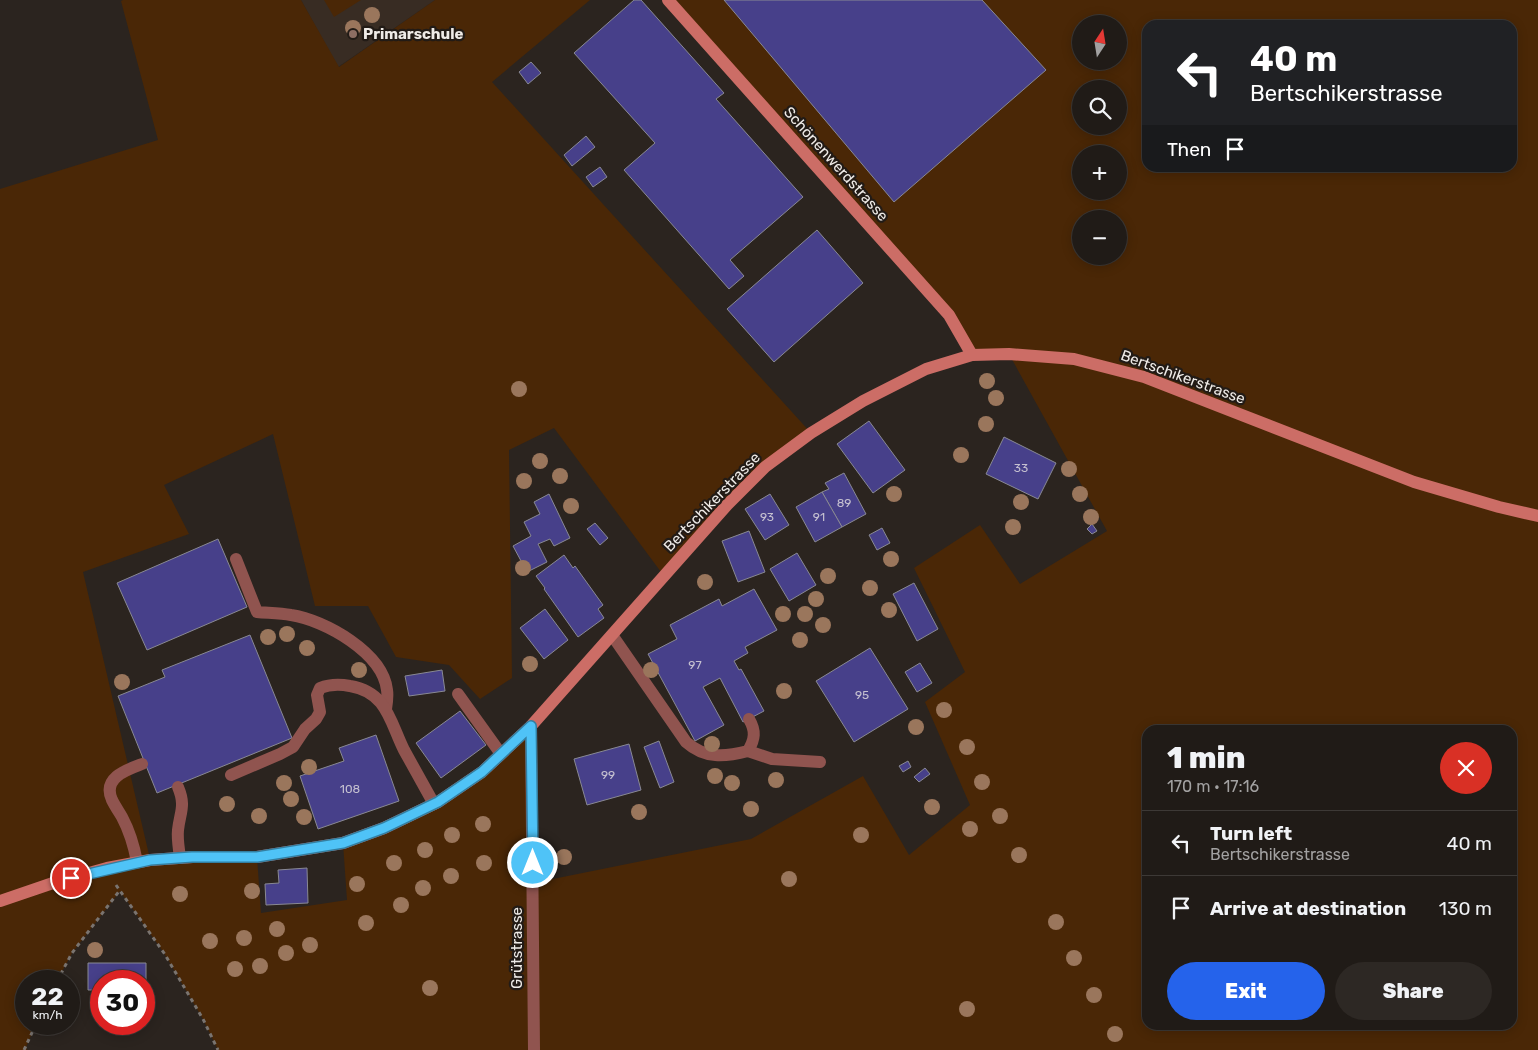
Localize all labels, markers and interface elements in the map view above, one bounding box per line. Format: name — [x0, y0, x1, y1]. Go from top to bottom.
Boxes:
north arrow — [1072, 15, 1128, 70]
map controls — [1072, 15, 1127, 265]
place label: Primarschule — [363, 25, 463, 43]
marker: Primarschule — [347, 28, 359, 40]
text: 40 m — [1250, 38, 1337, 80]
icon: left — [1167, 40, 1232, 105]
button: search — [1072, 80, 1127, 135]
text: Bertschikerstrasse — [1250, 80, 1442, 107]
street label: Schönenwerdstrasse — [780, 103, 892, 225]
icon: arrive — [1221, 135, 1249, 163]
text: Then — [1167, 138, 1211, 161]
button: + — [1072, 145, 1127, 200]
button: − — [1072, 210, 1127, 265]
street label: Bertschikerstrasse — [1118, 346, 1248, 408]
street label: Bertschikerstrasse — [660, 449, 764, 555]
house number: 33 — [1014, 461, 1028, 475]
house number: 89 — [837, 496, 851, 510]
house number: 93 — [760, 510, 774, 524]
house number: 91 — [813, 510, 825, 524]
house number: 97 — [688, 658, 702, 672]
house number: 95 — [855, 688, 869, 702]
text: 1 min — [1167, 740, 1245, 776]
button: close — [1440, 742, 1492, 794]
house number: 99 — [601, 768, 615, 782]
text: 170 m · 17:16 — [1167, 777, 1259, 796]
house number: 108 — [340, 782, 360, 796]
text: Turn left — [1210, 822, 1292, 845]
icon: left — [1167, 829, 1195, 857]
text: 40 m — [1447, 832, 1492, 855]
position arrow — [506, 836, 558, 888]
text: Bertschikerstrasse — [1210, 845, 1350, 864]
pin — [50, 857, 92, 899]
icon: arrive — [57, 864, 85, 892]
icon: arrive — [1167, 894, 1195, 922]
text: Arrive at destination — [1210, 897, 1406, 920]
text: 130 m — [1439, 897, 1492, 920]
street label: Grütstrasse — [508, 907, 526, 989]
button: Exit — [1167, 962, 1325, 1020]
button: Share — [1335, 962, 1492, 1020]
speed limit sign: 30 — [90, 970, 155, 1035]
text: 22 — [31, 982, 64, 1011]
text: km/h — [33, 1008, 62, 1022]

